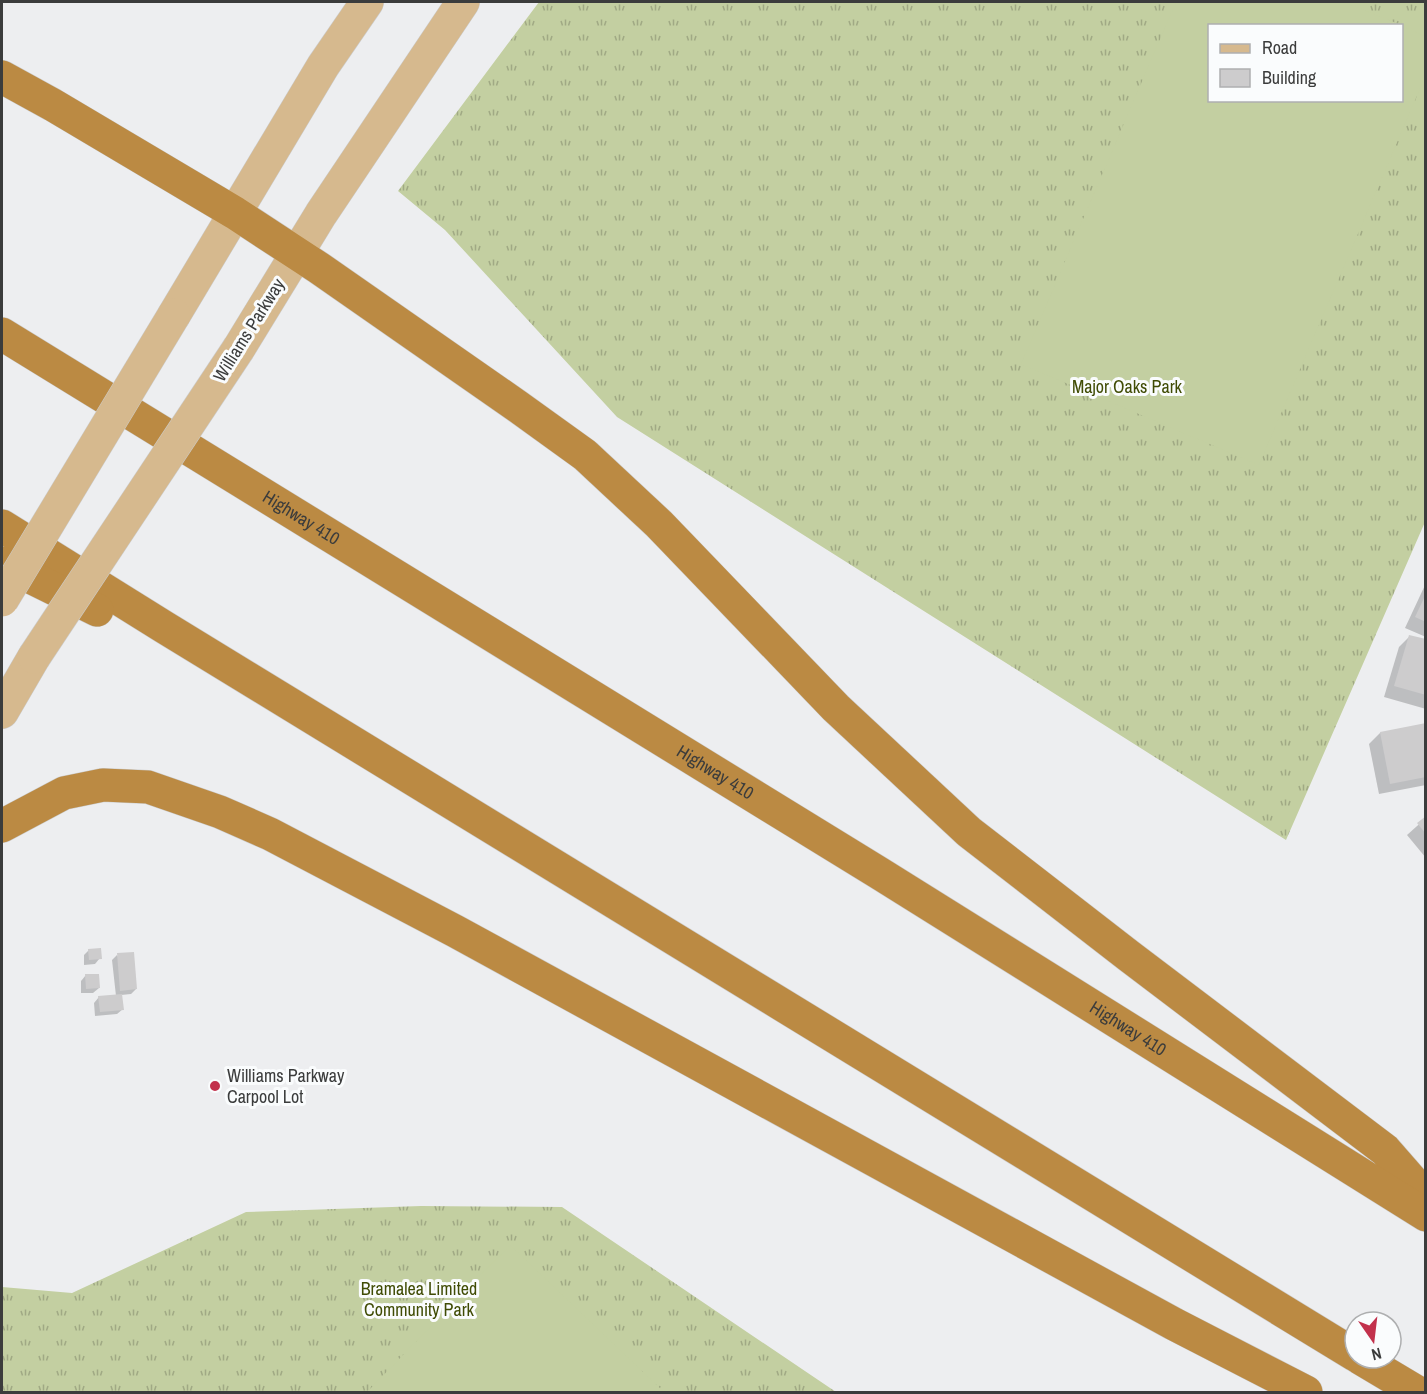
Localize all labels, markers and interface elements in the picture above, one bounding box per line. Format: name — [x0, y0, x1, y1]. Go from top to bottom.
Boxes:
legend — [1208, 24, 1403, 102]
text: Road — [1262, 35, 1297, 60]
text: Building — [1262, 65, 1317, 90]
street label: Williams Parkway — [207, 273, 291, 386]
park label: Major Oaks Park — [1072, 374, 1183, 399]
street label: Highway 410 — [258, 484, 345, 551]
street label: Highway 410 — [672, 739, 759, 805]
street label: Highway 410 — [1085, 995, 1171, 1062]
place label: Williams Parkway Carpool Lot — [227, 1063, 345, 1109]
marker: Williams Parkway Carpool Lot — [208, 1079, 222, 1093]
park label: Bramalea Limited Community Park — [361, 1276, 477, 1322]
north arrow — [1343, 1310, 1403, 1370]
text: N — [1369, 1343, 1384, 1366]

